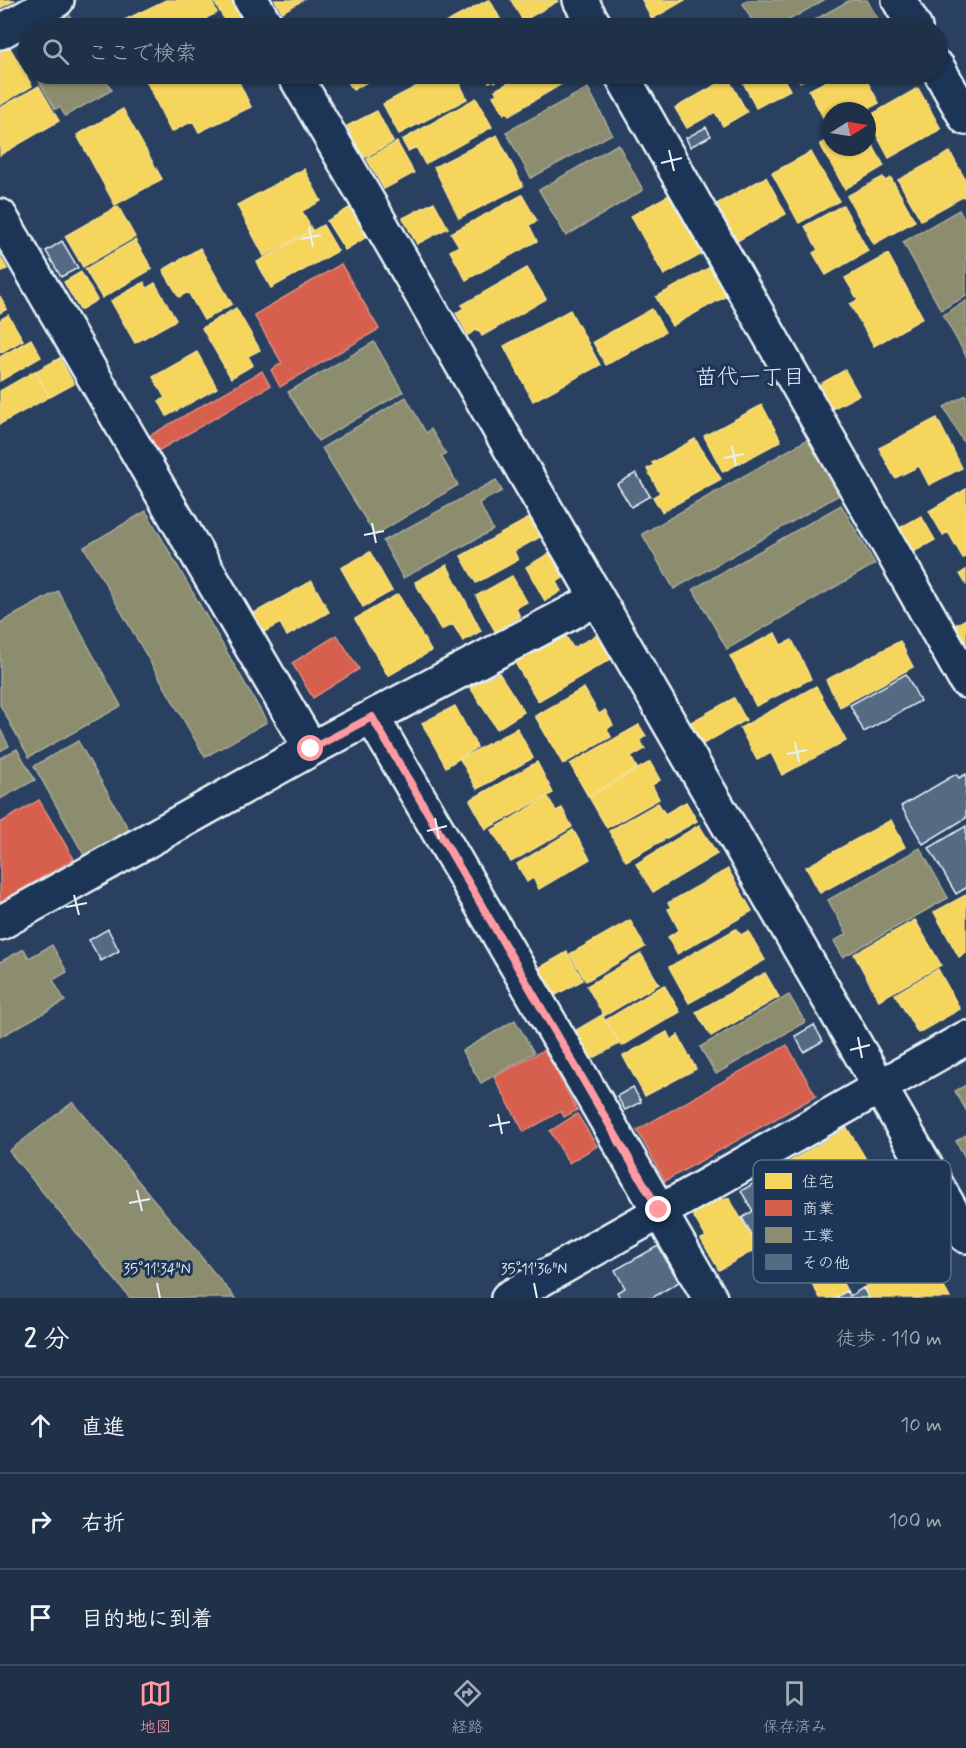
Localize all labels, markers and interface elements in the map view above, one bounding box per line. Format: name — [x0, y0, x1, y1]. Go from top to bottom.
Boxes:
search box — [18, 18, 948, 84]
icon: search — [39, 35, 72, 68]
text: ここで検索 — [87, 40, 197, 68]
north arrow — [822, 102, 876, 156]
district label: 苗代一丁目 — [695, 364, 805, 392]
route start — [297, 735, 323, 761]
legend — [753, 1160, 951, 1283]
text: 住宅 — [802, 1172, 834, 1193]
route end — [645, 1196, 671, 1222]
text: 商業 — [802, 1199, 834, 1220]
text: 工業 — [802, 1226, 834, 1247]
text: その他 — [802, 1253, 850, 1274]
text: 35°11'34"N — [123, 1260, 191, 1280]
text: 35°11'36"N — [501, 1260, 567, 1280]
text: 2 分 — [24, 1323, 70, 1357]
text: 徒歩 · 110 m — [836, 1326, 942, 1353]
icon: ahead — [24, 1409, 57, 1442]
text: 10 m — [900, 1412, 942, 1439]
text: 直進 — [81, 1414, 125, 1442]
icon: right — [24, 1505, 57, 1538]
text: 100 m — [888, 1508, 942, 1535]
text: 右折 — [81, 1510, 125, 1538]
icon: arrive — [24, 1601, 57, 1634]
text: 目的地に到着 — [81, 1606, 213, 1634]
tab: 地図 — [139, 1677, 172, 1738]
tab: 経路 — [451, 1677, 484, 1738]
tab: 保存済み — [763, 1677, 827, 1738]

